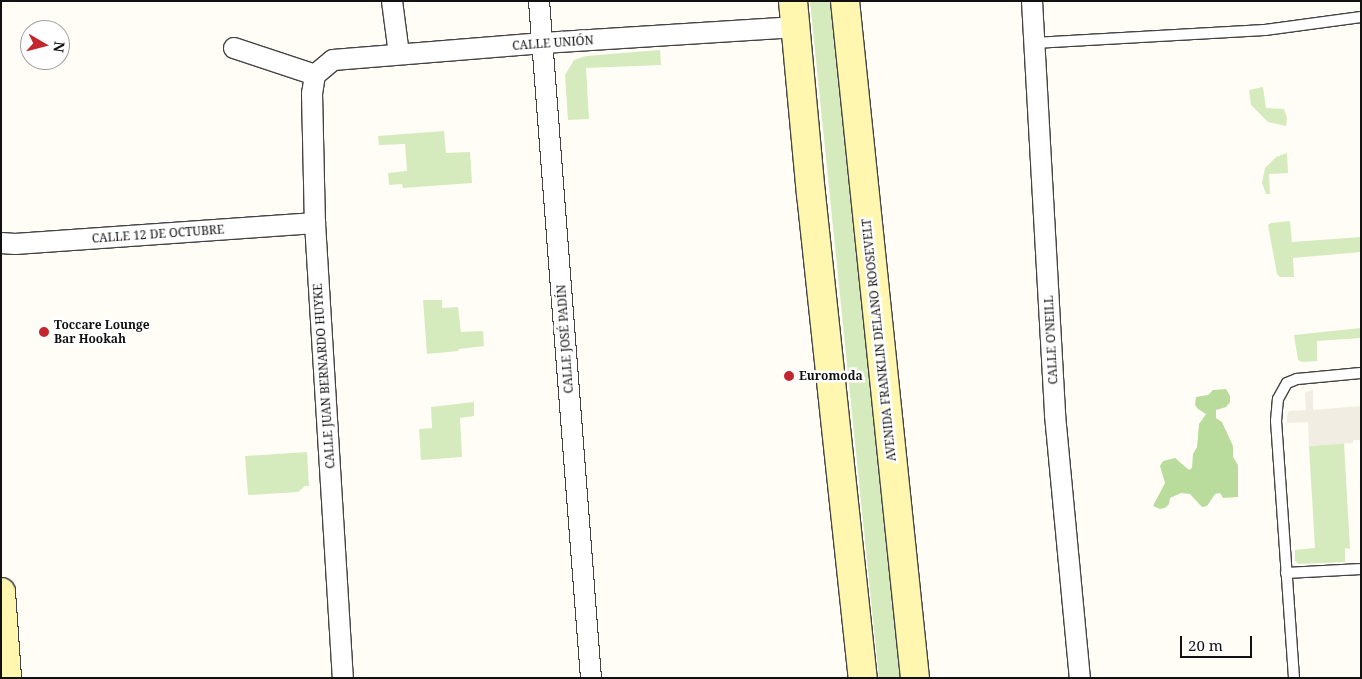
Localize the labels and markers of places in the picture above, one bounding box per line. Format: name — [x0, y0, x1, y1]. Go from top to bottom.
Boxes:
place label: Toccare Lounge Bar Hookah — [54, 318, 150, 346]
marker: Toccare Lounge Bar Hookah — [38, 326, 50, 338]
place label: Euromoda — [799, 369, 863, 383]
marker: Euromoda — [783, 370, 795, 382]

